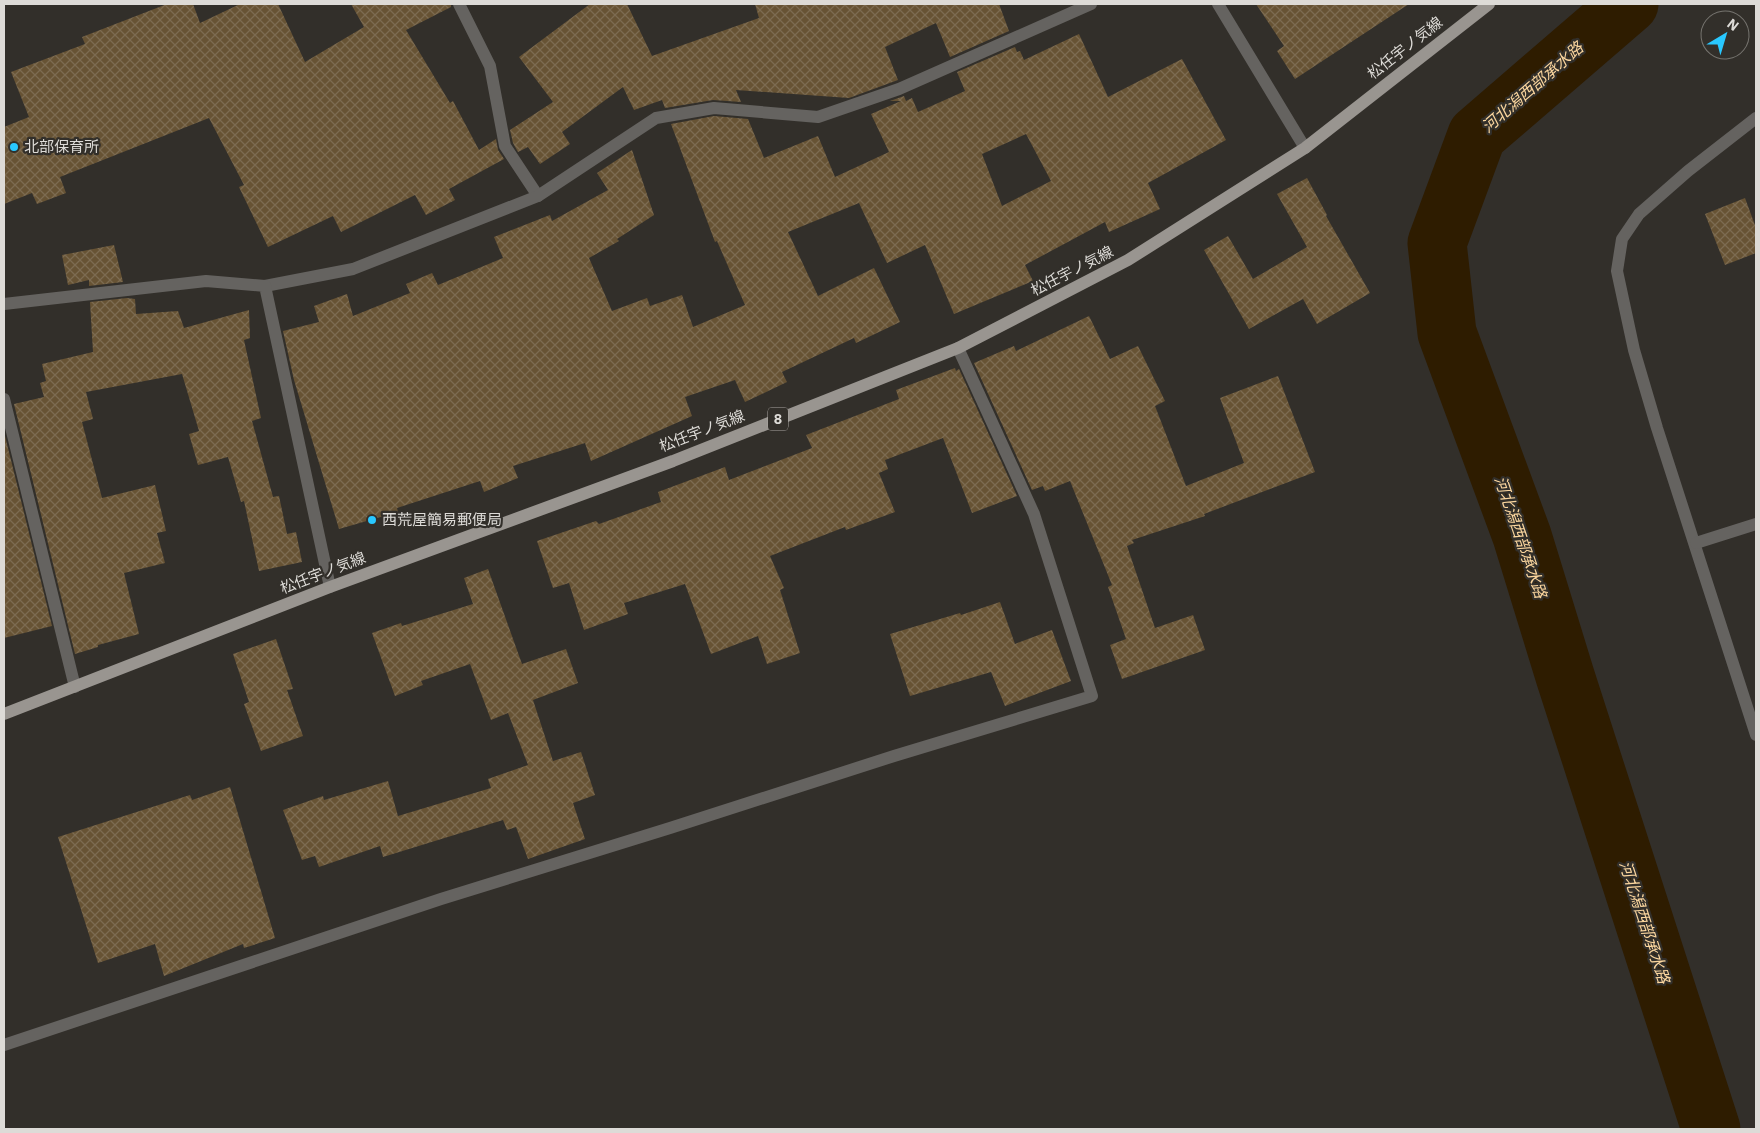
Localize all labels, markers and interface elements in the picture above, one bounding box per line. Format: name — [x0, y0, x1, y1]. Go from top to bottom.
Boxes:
north arrow — [1700, 10, 1750, 60]
street label: 松任宇ノ気線 — [1363, 12, 1446, 83]
text: N — [1723, 15, 1743, 35]
water label: 河北潟西部承水路 — [1477, 36, 1588, 137]
place label: 北部保育所 — [24, 137, 99, 156]
marker: 北部保育所 — [8, 141, 20, 153]
street label: 松任宇ノ気線 — [1027, 242, 1116, 299]
street label: 松任宇ノ気線 — [656, 406, 747, 456]
road number: 8 — [768, 408, 788, 430]
water label: 河北潟西部承水路 — [1491, 473, 1552, 603]
place label: 西荒屋簡易郵便局 — [382, 510, 502, 529]
marker: 西荒屋簡易郵便局 — [366, 514, 378, 526]
street label: 松任宇ノ気線 — [277, 548, 368, 598]
water label: 河北潟西部承水路 — [1616, 858, 1675, 988]

